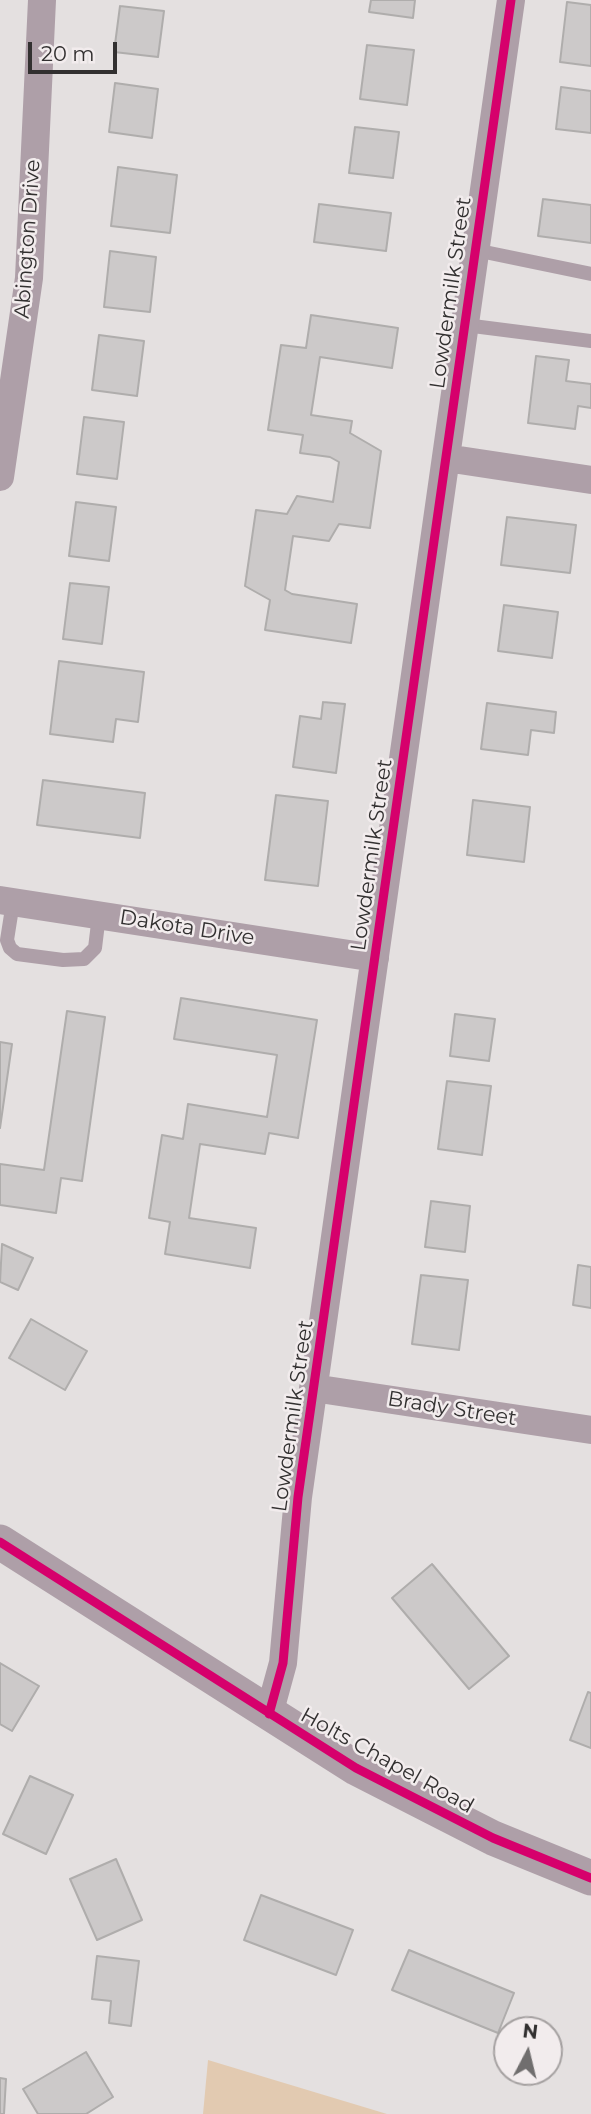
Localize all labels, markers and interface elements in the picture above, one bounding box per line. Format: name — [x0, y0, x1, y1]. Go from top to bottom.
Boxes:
scale bar — [32, 28, 121, 72]
text: 20 m — [41, 41, 95, 66]
street label: Abington Drive — [10, 159, 46, 319]
street label: Lowdermilk Street — [425, 195, 477, 391]
street label: Lowdermilk Street — [346, 757, 398, 953]
street label: Dakota Drive — [118, 905, 256, 951]
street label: Lowdermilk Street — [267, 1318, 319, 1514]
street label: Brady Street — [386, 1386, 518, 1432]
street label: Holts Chapel Road — [296, 1703, 478, 1819]
north arrow — [493, 2016, 563, 2086]
text: N — [521, 2019, 539, 2044]

